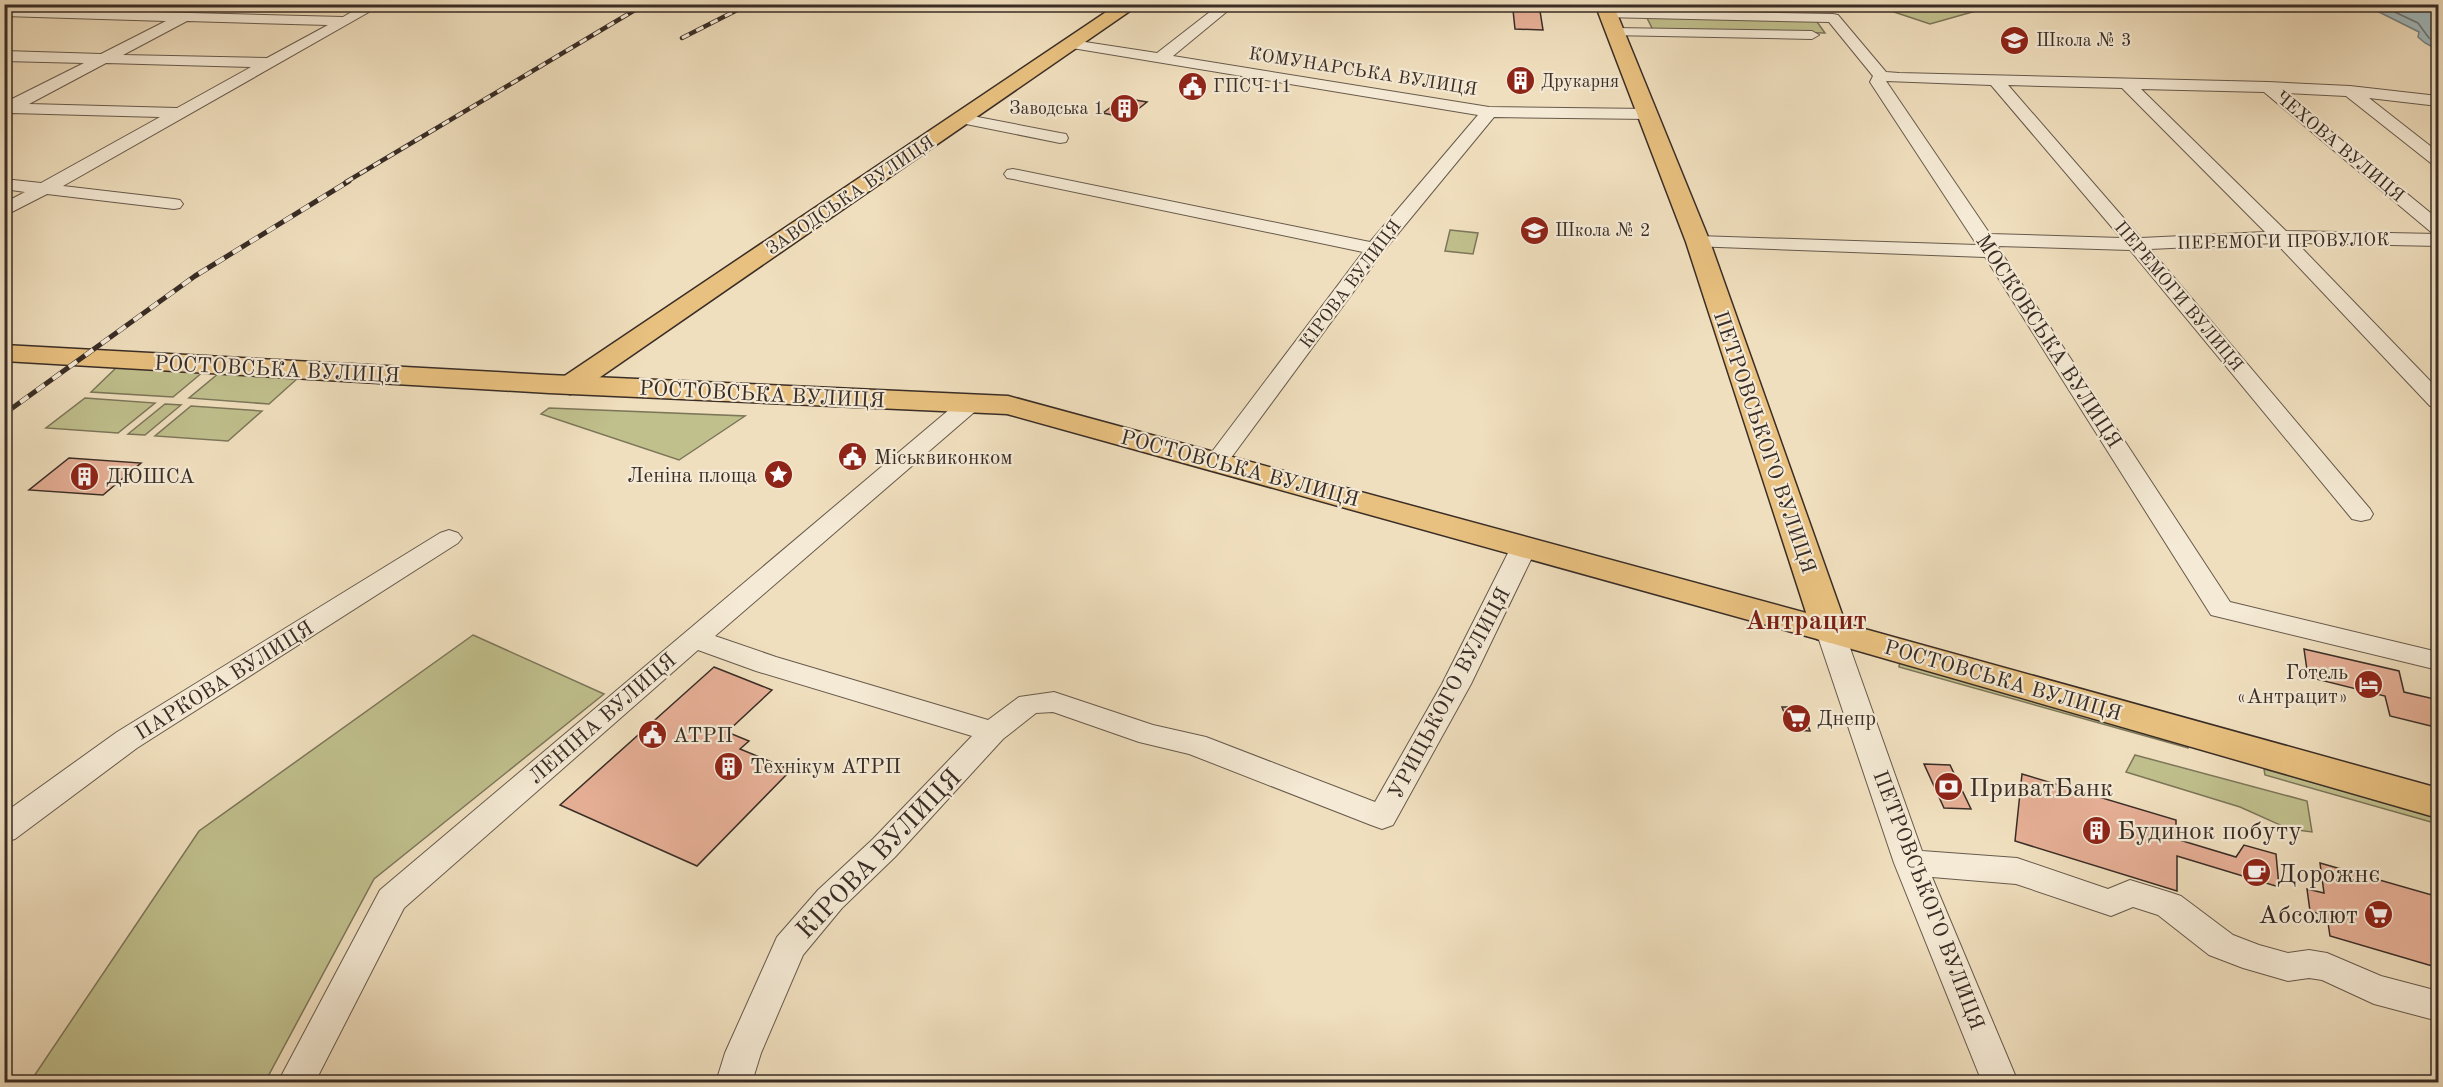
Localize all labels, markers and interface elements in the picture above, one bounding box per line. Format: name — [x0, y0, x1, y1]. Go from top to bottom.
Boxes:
school or university icon: Школа № 3 — [1999, 24, 2031, 56]
place label: Школа № 3 — [2036, 32, 2132, 50]
street label: КОМУНАРСЬКА ВУЛИЦЯ — [1247, 45, 1478, 99]
building icon: Друкарня — [1504, 65, 1536, 97]
public building icon: ГПСЧ-11 — [1176, 70, 1208, 102]
place label: Друкарня — [1541, 73, 1619, 91]
place label: ГПСЧ-11 — [1213, 78, 1292, 96]
street label: ЧЕХОВА ВУЛИЦЯ — [2272, 88, 2407, 206]
building icon: Заводська 1 — [1109, 92, 1141, 124]
place label: Заводська 1 — [1009, 100, 1104, 118]
street label: ЗАВОДСЬКА ВУЛИЦЯ — [764, 133, 938, 259]
school or university icon: Школа № 2 — [1518, 214, 1550, 246]
street label: КІРОВА ВУЛИЦЯ — [1297, 217, 1405, 352]
street label: ПЕРЕМОГИ ВУЛИЦЯ — [2110, 218, 2246, 375]
place label: Школа № 2 — [1555, 222, 1651, 240]
street label: МОСКОВСЬКА ВУЛИЦЯ — [1971, 231, 2125, 452]
street label: ПЕРЕМОГИ ПРОВУЛОК — [2177, 231, 2389, 253]
street label: ПЕТРОВСЬКОГО ВУЛИЦЯ — [1709, 309, 1818, 576]
street label: РОСТОВСЬКА ВУЛИЦЯ — [154, 354, 400, 387]
street label: РОСТОВСЬКА ВУЛИЦЯ — [639, 379, 885, 412]
street label: РОСТОВСЬКА ВУЛИЦЯ — [1118, 427, 1361, 511]
public building icon: Міськвиконком — [837, 441, 869, 473]
place label: Міськвиконком — [874, 448, 1013, 469]
place icon: Леніна площа — [762, 459, 794, 491]
building icon: ДЮШСА — [69, 460, 101, 492]
place label: Леніна площа — [627, 466, 757, 487]
place label: ДЮШСА — [106, 467, 195, 488]
street label: УРИЦЬКОГО ВУЛИЦЯ — [1386, 585, 1515, 803]
district label: Антрацит — [1745, 608, 1867, 635]
street label: ПАРКОВА ВУЛИЦЯ — [132, 618, 318, 745]
street label: РОСТОВСЬКА ВУЛИЦЯ — [1881, 637, 2124, 725]
street label: ЛЕНІНА ВУЛИЦЯ — [525, 650, 681, 789]
place label: Готель «Антрацит» — [2236, 663, 2348, 708]
hotel icon: Готель «Антрацит» — [2353, 668, 2385, 700]
supermarket icon: Днепр — [1780, 702, 1812, 734]
place label: Днепр — [1817, 709, 1876, 730]
public building icon: АТРП — [636, 719, 668, 751]
place label: АТРП — [673, 726, 733, 747]
building icon: Технікум АТРП — [713, 750, 745, 782]
place label: Технікум АТРП — [750, 757, 901, 778]
street label: КІРОВА ВУЛИЦЯ — [792, 765, 967, 944]
street label: ПЕТРОВСЬКОГО ВУЛИЦЯ — [1868, 768, 1987, 1033]
bank icon: ПриватБанк — [1932, 771, 1964, 803]
place label: ПриватБанк — [1969, 776, 2113, 802]
building icon: Будинок побуту — [2080, 814, 2112, 846]
place label: Будинок побуту — [2117, 819, 2302, 845]
cafe icon: Дорожнє — [2240, 857, 2272, 889]
place label: Дорожнє — [2277, 862, 2380, 888]
supermarket icon: Абсолют — [2363, 898, 2395, 930]
place label: Абсолют — [2258, 903, 2358, 929]

